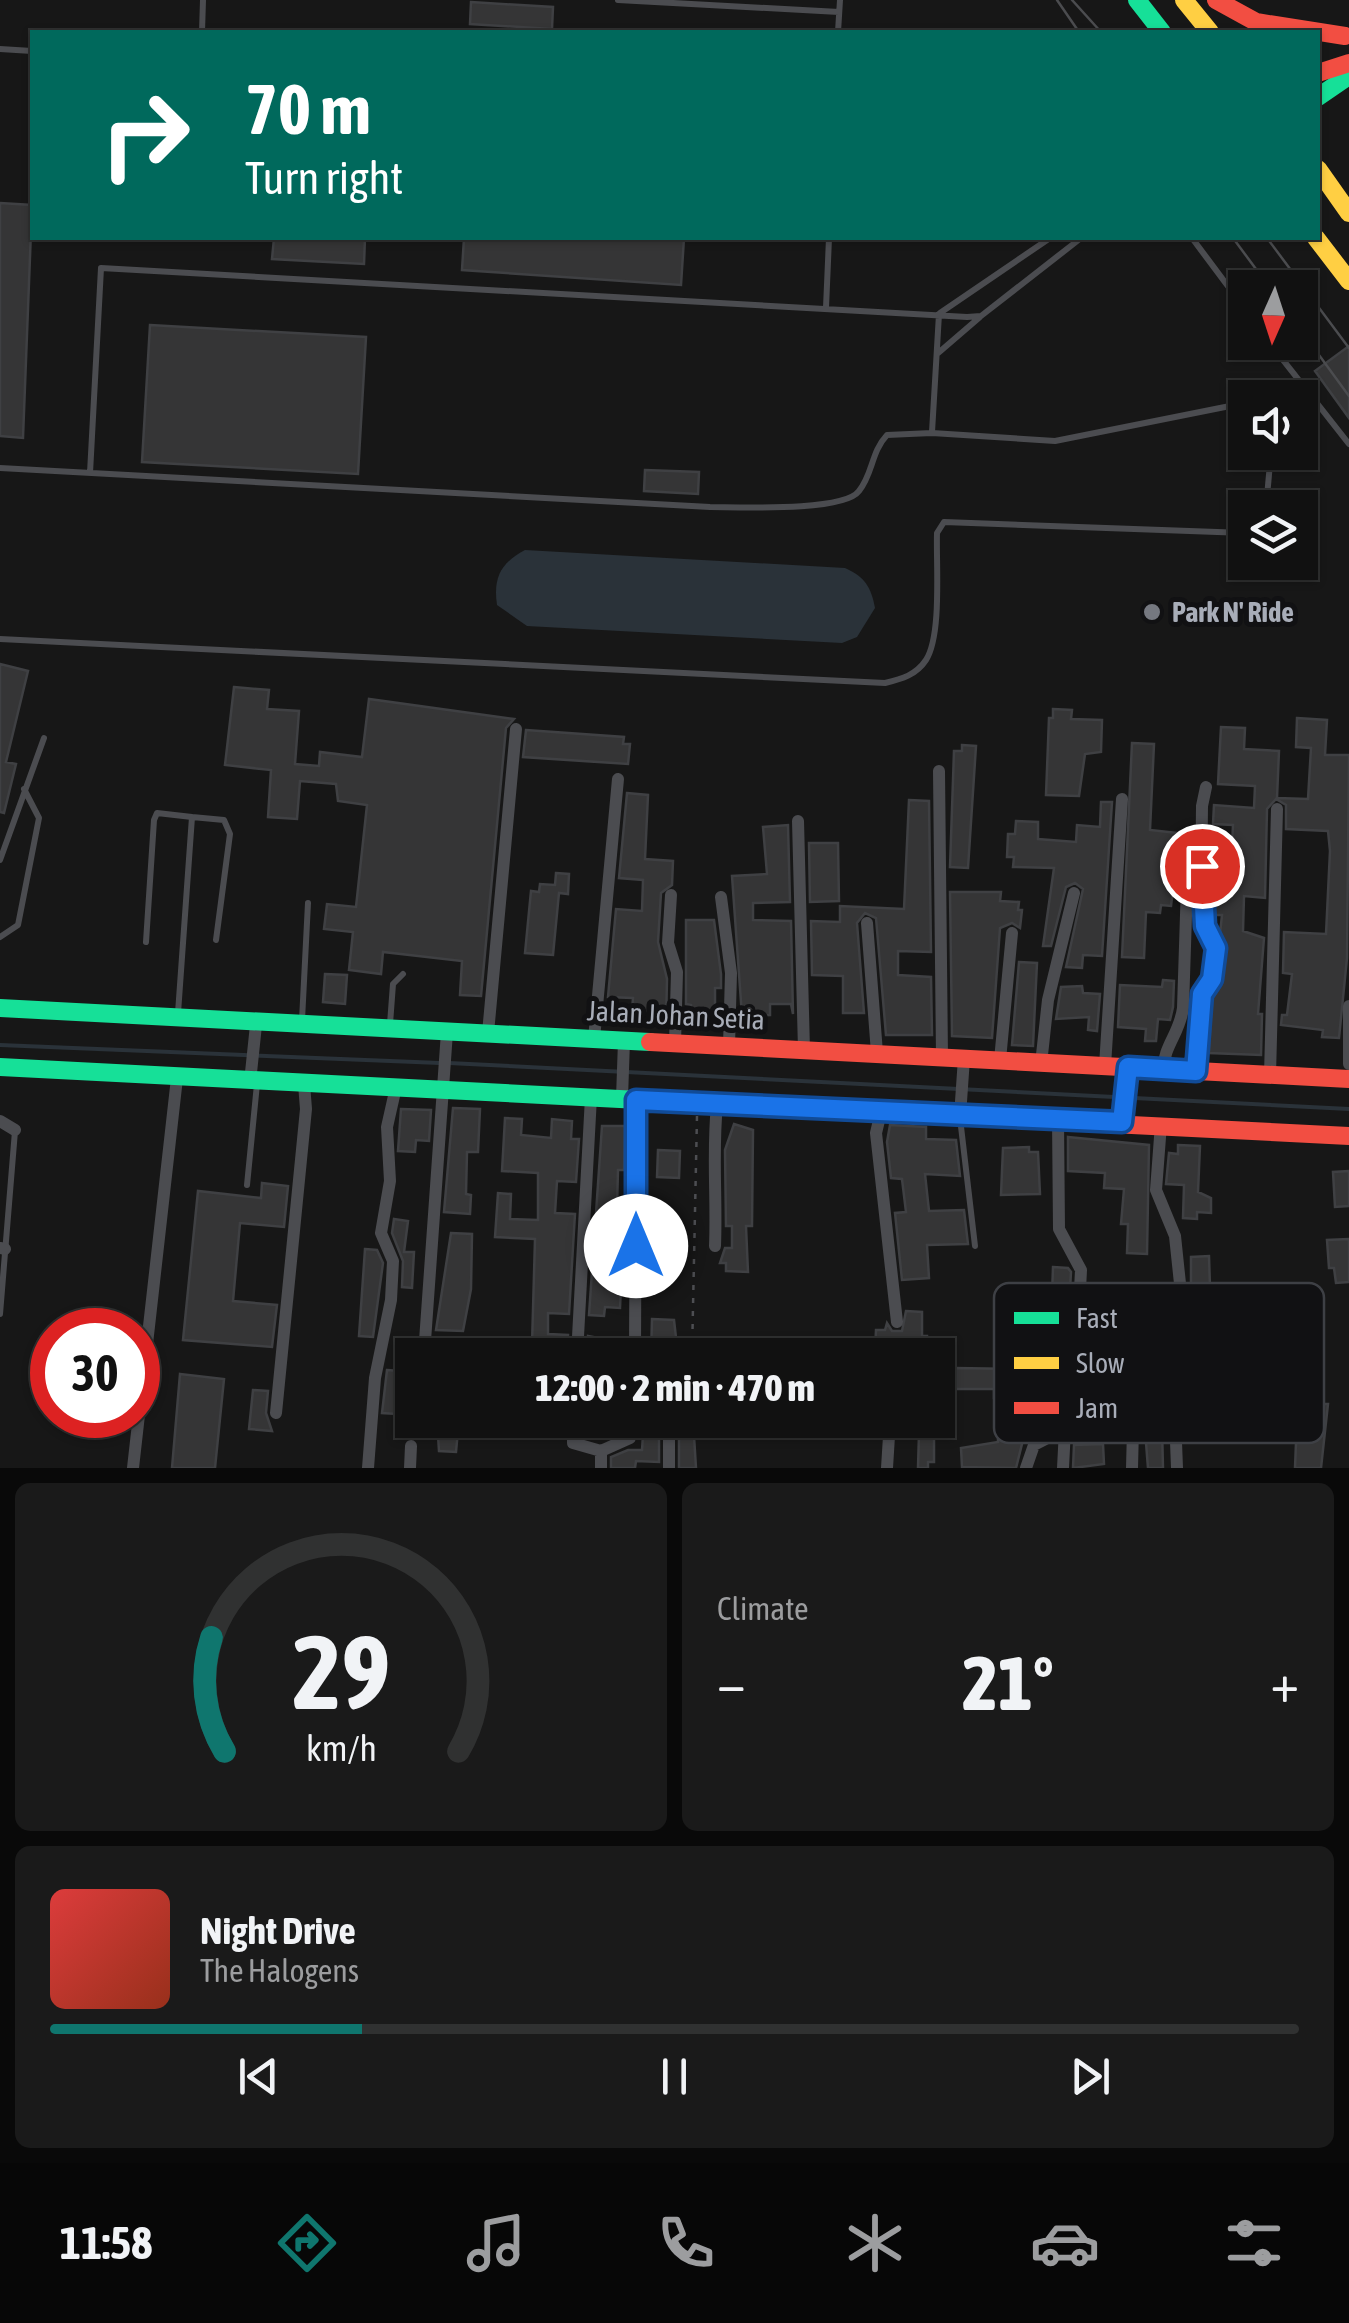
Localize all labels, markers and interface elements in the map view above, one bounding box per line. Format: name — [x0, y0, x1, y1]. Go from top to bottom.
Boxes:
text: 70 m — [245, 69, 371, 149]
icon: right — [80, 70, 210, 200]
text: Turn right — [245, 152, 403, 204]
north arrow — [1228, 270, 1318, 360]
map controls — [1228, 270, 1318, 580]
button: sound — [1228, 380, 1318, 470]
button: layers — [1228, 490, 1318, 580]
place label: Park N' Ride — [1172, 596, 1294, 628]
marker: Park N' Ride — [1141, 601, 1163, 623]
pin — [1160, 824, 1245, 909]
icon: arrive — [1175, 839, 1230, 894]
street label: Jalan Johan Setia — [586, 994, 766, 1036]
position arrow — [584, 1194, 688, 1298]
legend — [994, 1283, 1324, 1443]
text: Fast — [1076, 1302, 1118, 1334]
speed limit sign: 30 — [30, 1308, 160, 1438]
text: Slow — [1076, 1347, 1125, 1379]
text: 12:00 · 2 min · 470 m — [535, 1366, 815, 1409]
text: Jam — [1076, 1392, 1118, 1424]
text: Climate — [717, 1590, 809, 1627]
text: 29 — [292, 1612, 390, 1731]
text: 21° — [962, 1640, 1054, 1726]
text: − — [717, 1651, 746, 1714]
text: + — [1270, 1651, 1299, 1714]
text: km/h — [306, 1728, 376, 1769]
text: Night Drive — [200, 1909, 356, 1952]
text: The Halogens — [200, 1952, 359, 1989]
icon: previous — [231, 2049, 286, 2104]
icon: pause — [647, 2049, 702, 2104]
icon: next — [1063, 2049, 1118, 2104]
icon: directions — [272, 2208, 342, 2278]
icon: music — [461, 2208, 531, 2278]
icon: phone — [651, 2208, 721, 2278]
icon: climate — [840, 2208, 910, 2278]
icon: car — [1030, 2208, 1100, 2278]
icon: filters — [1219, 2208, 1289, 2278]
text: 11:58 — [60, 2217, 152, 2269]

